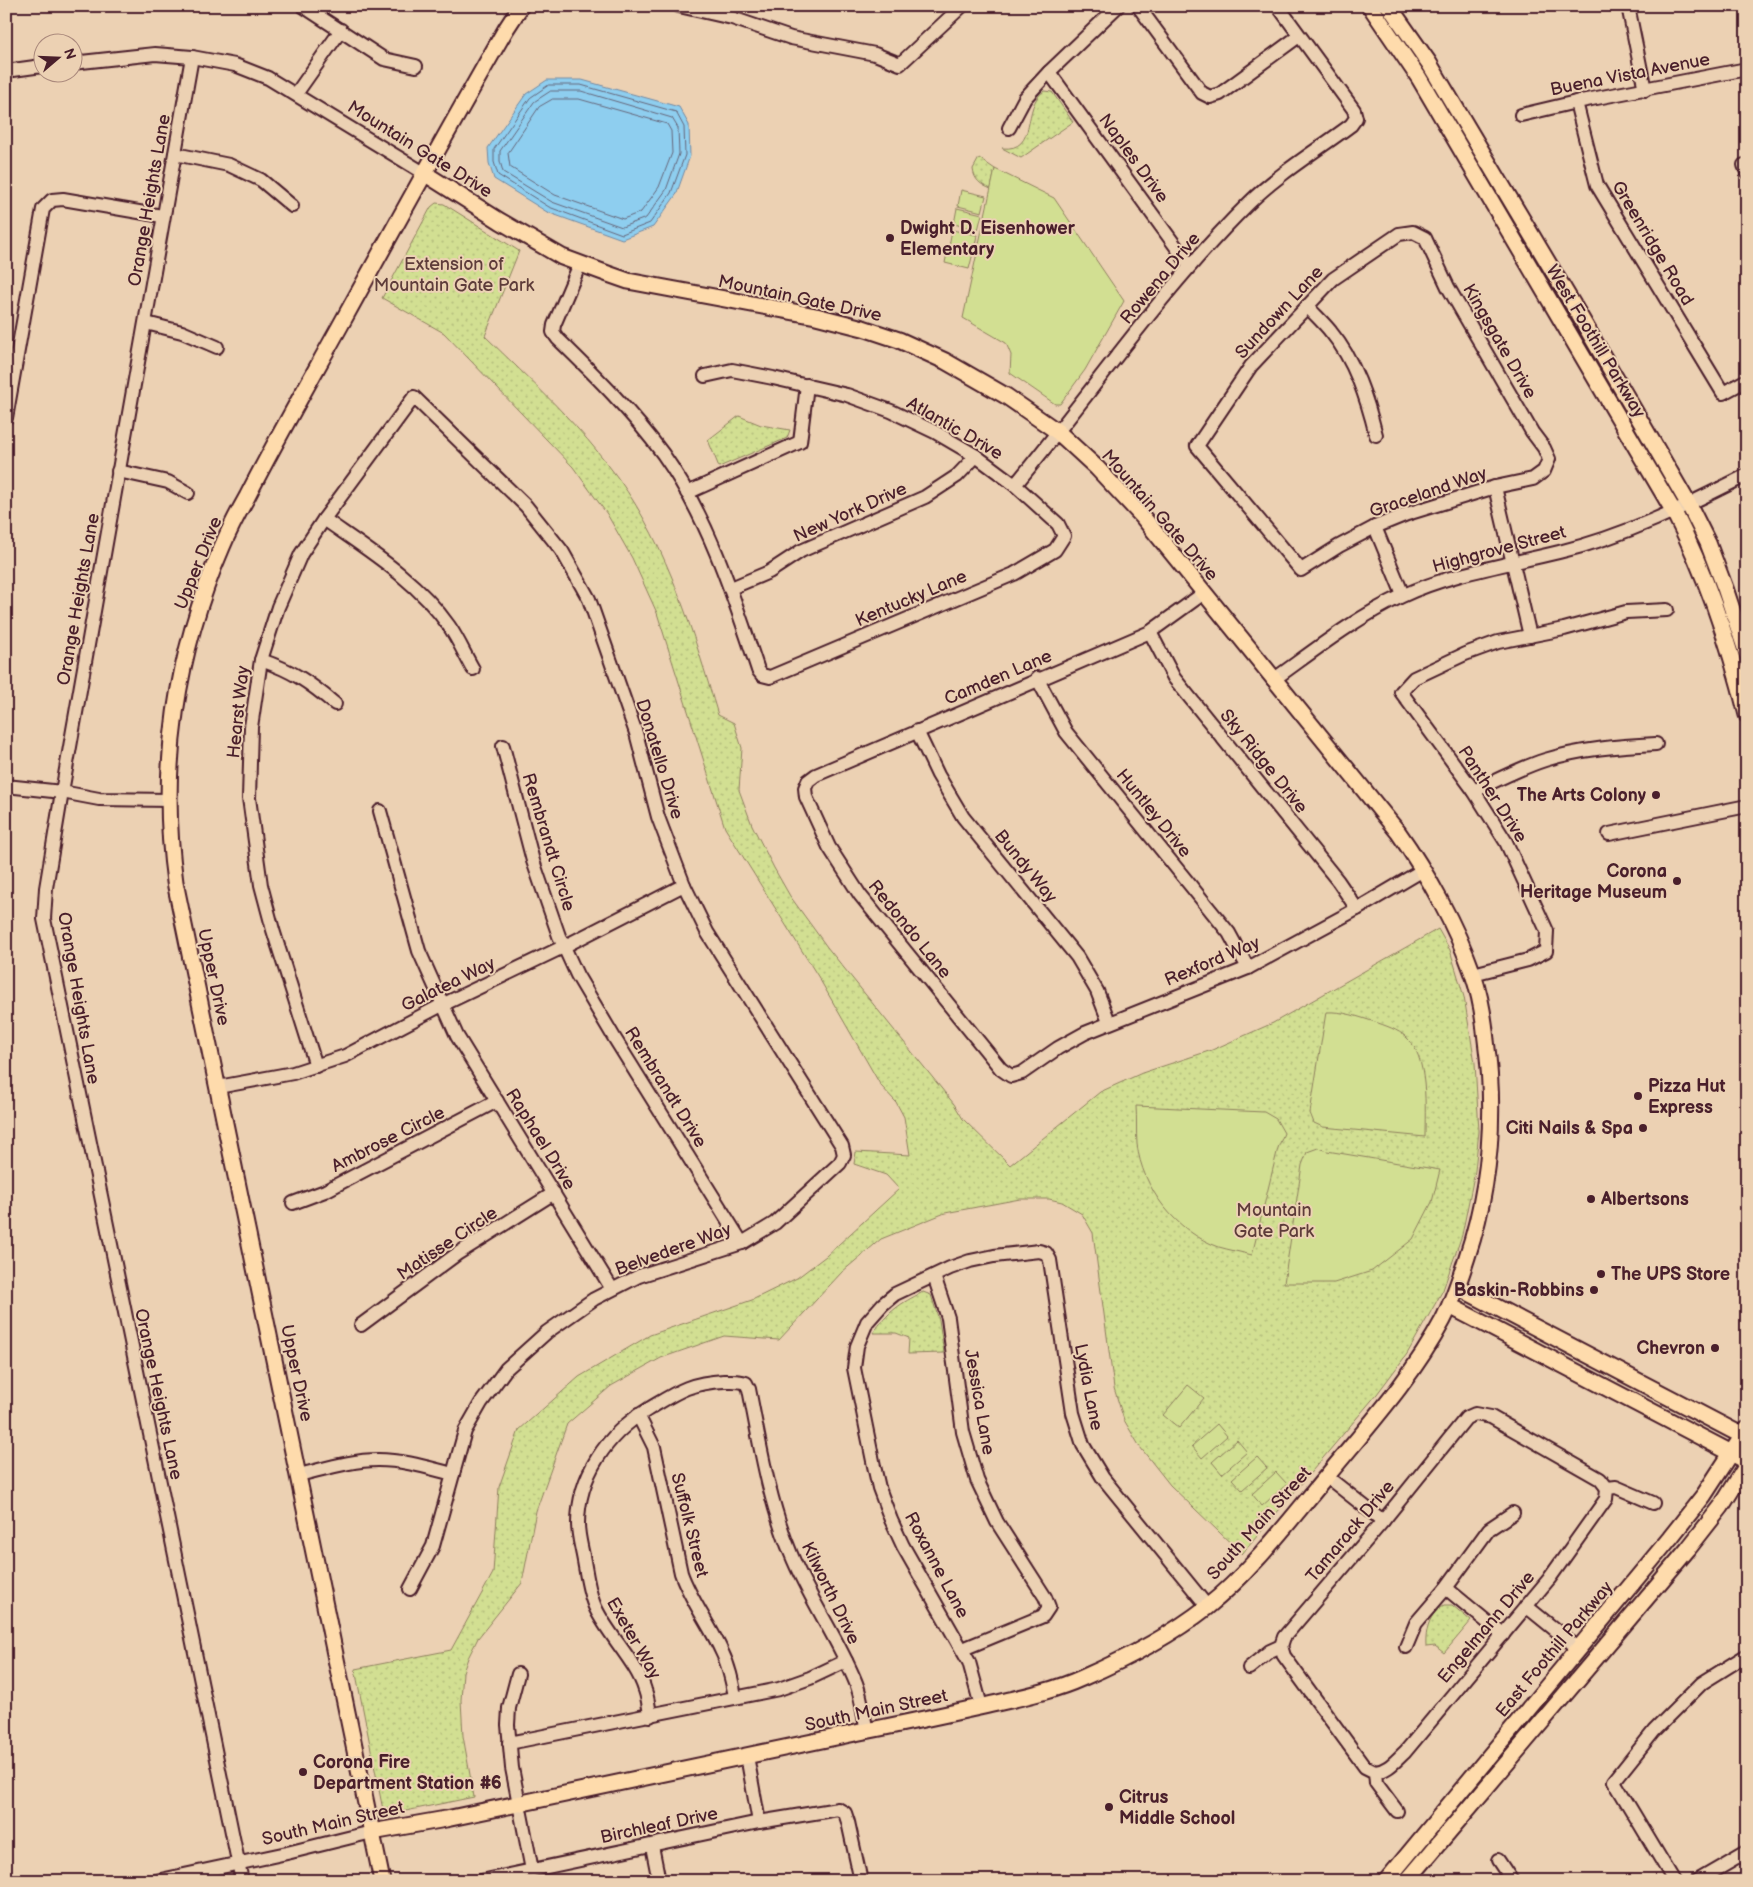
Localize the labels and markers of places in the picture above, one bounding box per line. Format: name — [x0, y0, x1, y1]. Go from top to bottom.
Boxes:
place label: Dwight D. Eisenhower Elementary — [900, 218, 1076, 260]
marker: Dwight D. Eisenhower Elementary — [884, 232, 896, 244]
place label: The Arts Colony — [1517, 785, 1647, 806]
marker: The Arts Colony — [1650, 789, 1662, 801]
place label: Corona Heritage Museum — [1520, 861, 1667, 903]
marker: Corona Heritage Museum — [1671, 875, 1683, 887]
place label: Pizza Hut Express — [1648, 1076, 1726, 1118]
marker: Pizza Hut Express — [1632, 1090, 1644, 1102]
place label: Citi Nails & Spa — [1506, 1118, 1633, 1139]
marker: Citi Nails & Spa — [1637, 1122, 1649, 1134]
place label: Albertsons — [1600, 1189, 1689, 1210]
marker: Albertsons — [1585, 1193, 1597, 1205]
place label: The UPS Store — [1611, 1264, 1730, 1285]
marker: The UPS Store — [1595, 1268, 1607, 1280]
place label: Baskin-Robbins — [1454, 1280, 1584, 1301]
marker: Baskin-Robbins — [1588, 1284, 1600, 1296]
place label: Chevron — [1636, 1338, 1705, 1359]
marker: Chevron — [1709, 1342, 1721, 1354]
place label: Corona Fire Department Station #6 — [313, 1752, 502, 1794]
marker: Corona Fire Department Station #6 — [297, 1766, 309, 1778]
place label: Citrus Middle School — [1119, 1787, 1235, 1829]
marker: Citrus Middle School — [1103, 1801, 1115, 1813]

